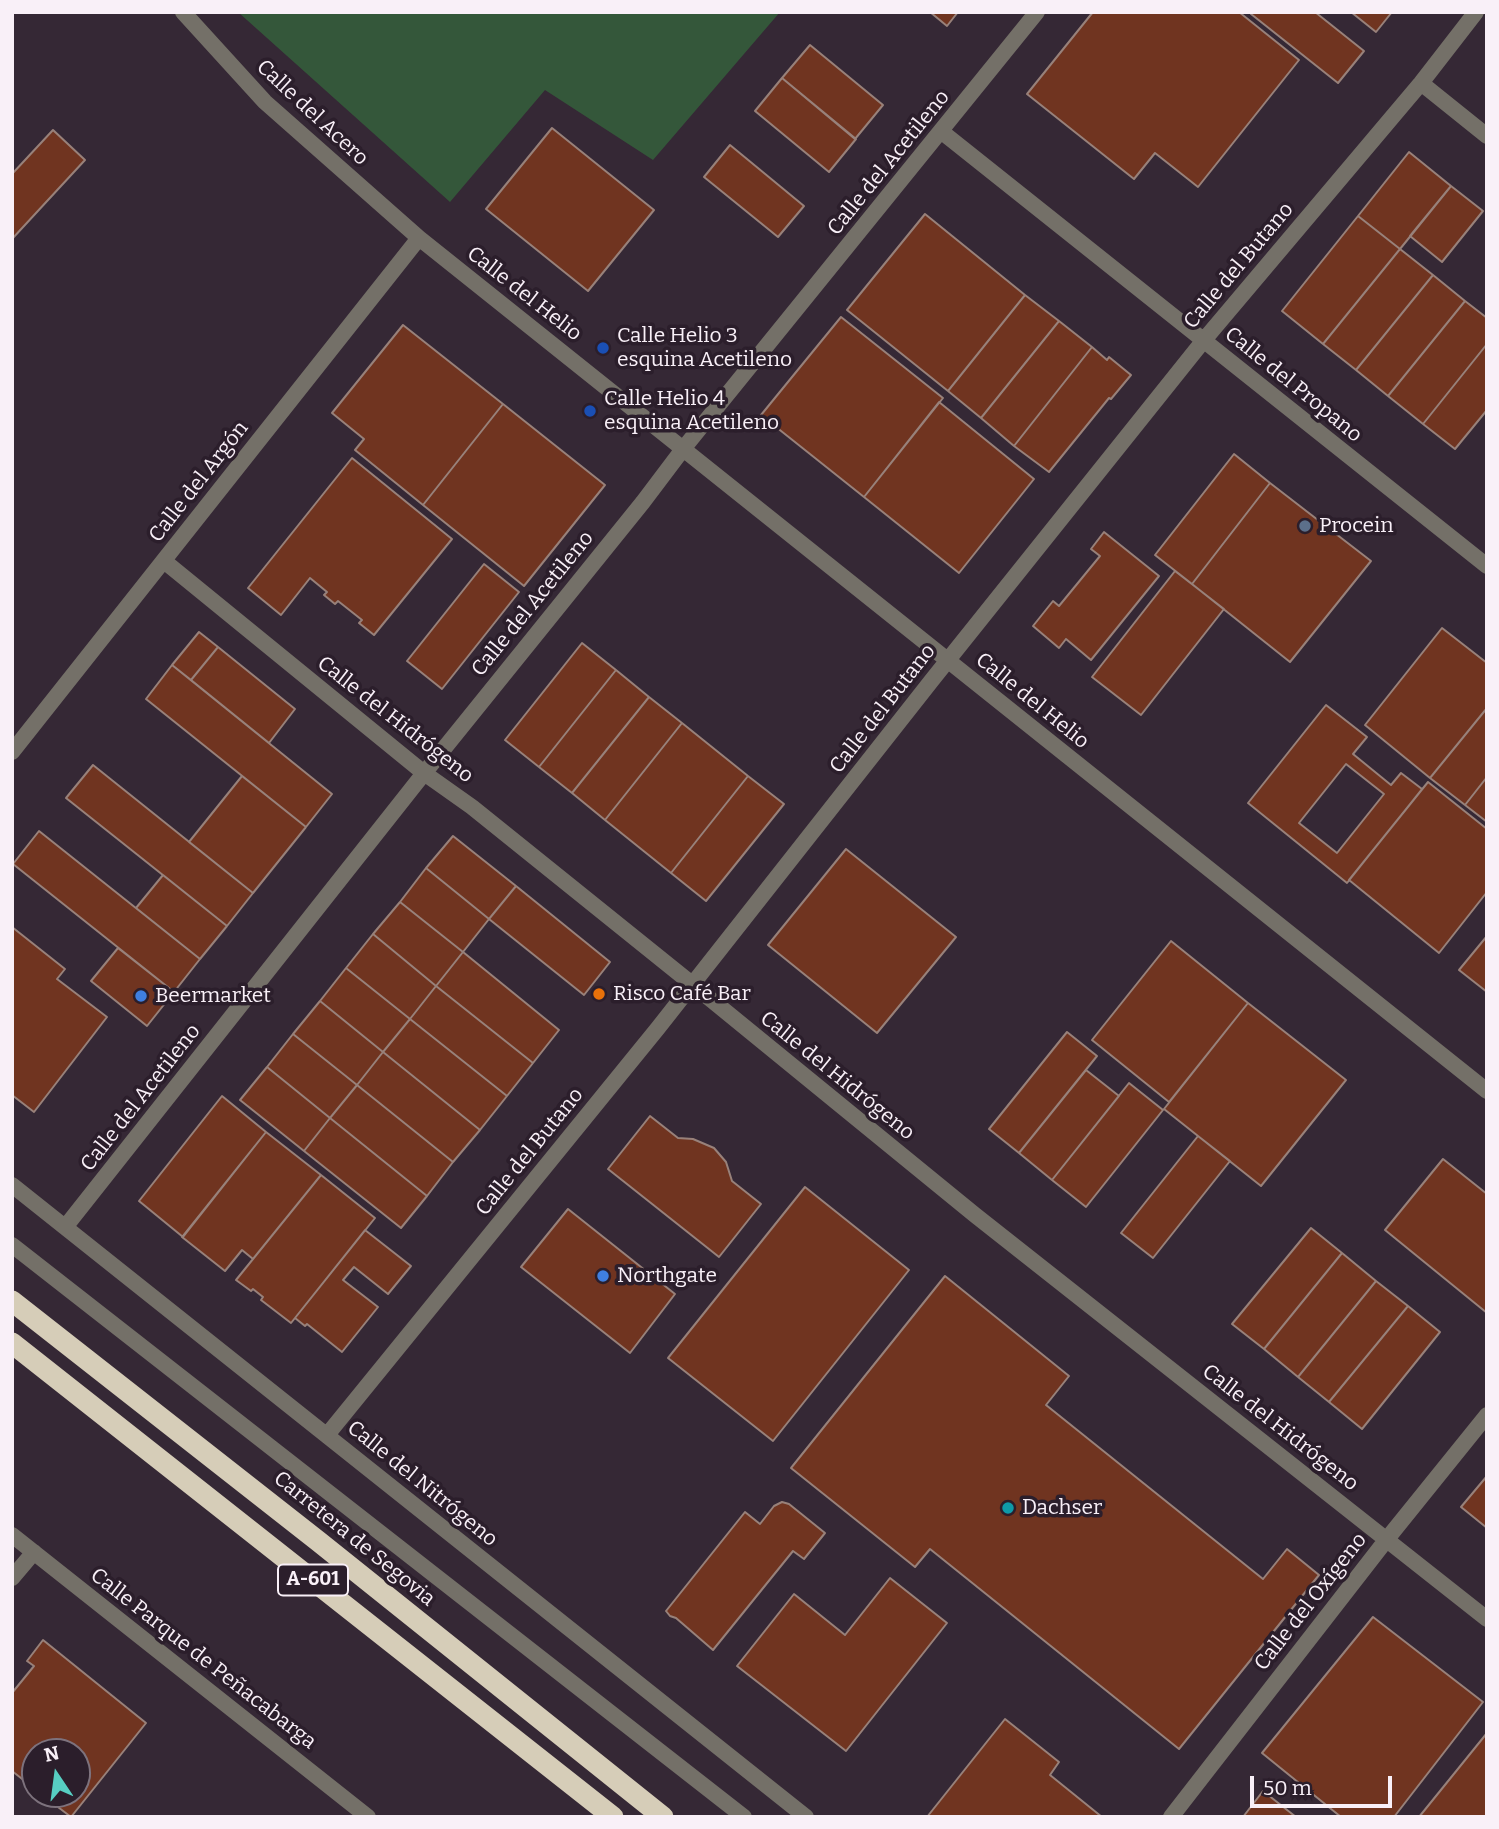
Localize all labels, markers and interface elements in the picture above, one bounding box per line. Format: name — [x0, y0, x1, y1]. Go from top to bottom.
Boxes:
street label: Calle del Acero — [251, 55, 373, 171]
street label: Calle del Acetileno — [823, 85, 955, 241]
street label: Calle del Butano — [1179, 198, 1299, 334]
street label: Calle del Helio — [462, 241, 586, 347]
street label: Calle del Propano — [1219, 322, 1367, 448]
place label: Calle Helio 3 esquina Acetileno — [617, 323, 792, 373]
marker: Calle Helio 3 esquina Acetileno — [595, 340, 611, 356]
place label: Calle Helio 4 esquina Acetileno — [604, 386, 779, 436]
marker: Calle Helio 4 esquina Acetileno — [582, 403, 598, 419]
street label: Calle del Argón — [144, 416, 254, 548]
place label: Procein — [1319, 513, 1394, 539]
marker: Procein — [1297, 518, 1313, 534]
street label: Calle del Acetileno — [467, 526, 599, 682]
street label: Calle del Butano — [825, 639, 941, 779]
street label: Calle del Helio — [970, 648, 1094, 754]
street label: Calle del Hidrógeno — [312, 651, 478, 789]
place label: Risco Café Bar — [613, 981, 751, 1007]
place label: Beermarket — [155, 983, 271, 1009]
marker: Risco Café Bar — [591, 986, 607, 1002]
marker: Beermarket — [133, 988, 149, 1004]
street label: Calle del Hidrógeno — [755, 1006, 919, 1146]
street label: Calle del Acetileno — [76, 1019, 206, 1177]
street label: Calle del Butano — [471, 1083, 589, 1221]
place label: Northgate — [617, 1263, 717, 1289]
marker: Northgate — [595, 1268, 611, 1284]
street label: Calle del Hidrógeno — [1197, 1359, 1363, 1497]
street label: Calle del Nitrógeno — [342, 1416, 502, 1552]
street label: Carretera de Segovia — [268, 1466, 440, 1612]
place label: Dachser — [1022, 1495, 1102, 1521]
marker: Dachser — [1000, 1500, 1016, 1516]
street label: Calle del Oxígeno — [1249, 1528, 1373, 1676]
street label: Calle Parque de Peñacabarga — [85, 1563, 321, 1755]
road number: A-601 — [278, 1564, 348, 1596]
north arrow — [21, 1738, 91, 1808]
text: N — [42, 1741, 61, 1767]
scale bar — [1254, 1762, 1396, 1806]
text: 50 m — [1263, 1775, 1312, 1801]

